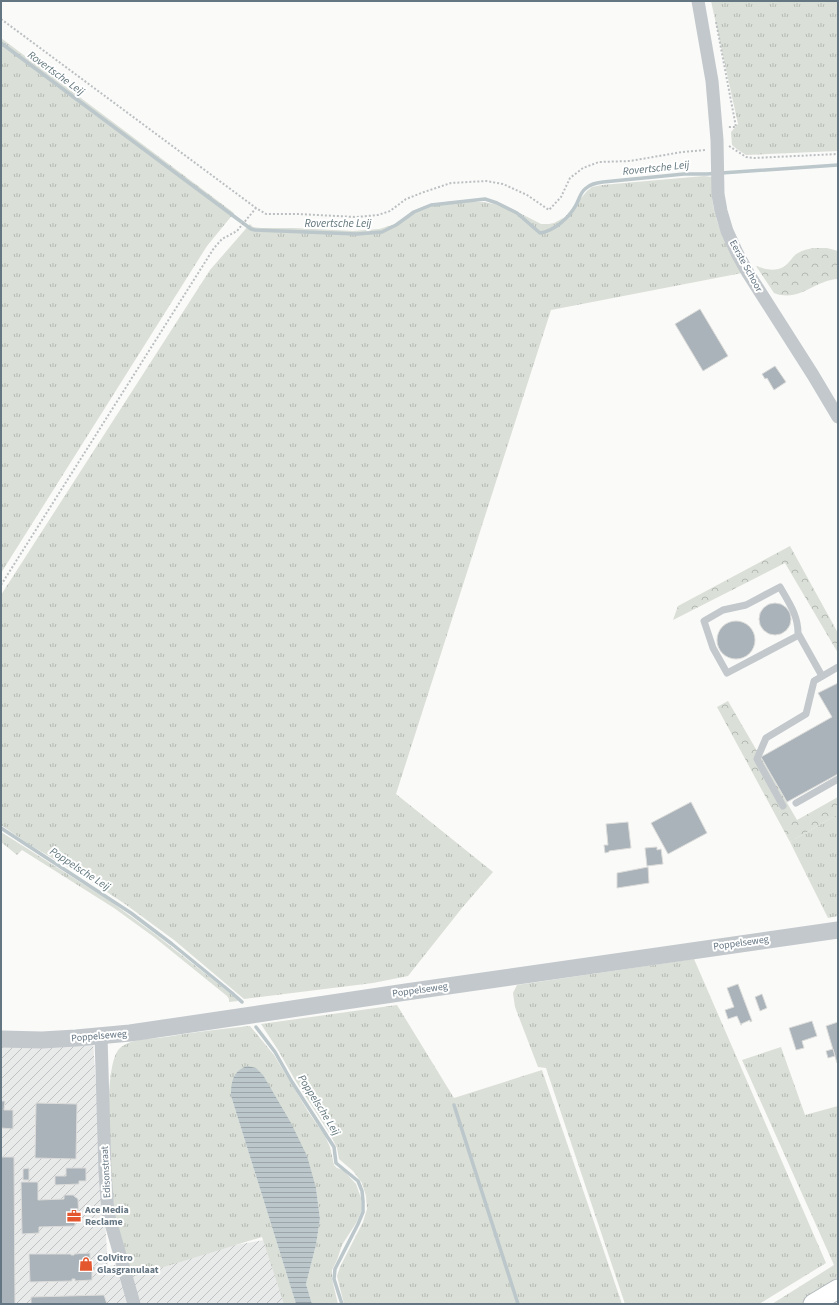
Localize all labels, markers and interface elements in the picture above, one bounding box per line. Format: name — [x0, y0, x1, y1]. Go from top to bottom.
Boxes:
water label: Rovertsche Leij — [25, 47, 88, 99]
water label: Rovertsche Leij — [622, 157, 690, 179]
water label: Rovertsche Leij — [305, 216, 372, 231]
street label: Eerste Schoor — [726, 237, 766, 295]
water label: Poppelsche Leij — [47, 844, 113, 894]
street label: Poppelseweg — [712, 932, 770, 954]
street label: Poppelseweg — [391, 979, 449, 1001]
street label: Poppelseweg — [71, 1027, 127, 1045]
water label: Poppelsche Leij — [294, 1072, 344, 1139]
street label: Edisonstraat — [98, 1145, 114, 1198]
place label: Ace Media Reclame — [84, 1203, 129, 1229]
office icon: Ace Media Reclame — [66, 1208, 82, 1224]
place label: ColVitro Glasgranulaat — [97, 1251, 159, 1277]
shop icon: ColVitro Glasgranulaat — [78, 1256, 94, 1272]

